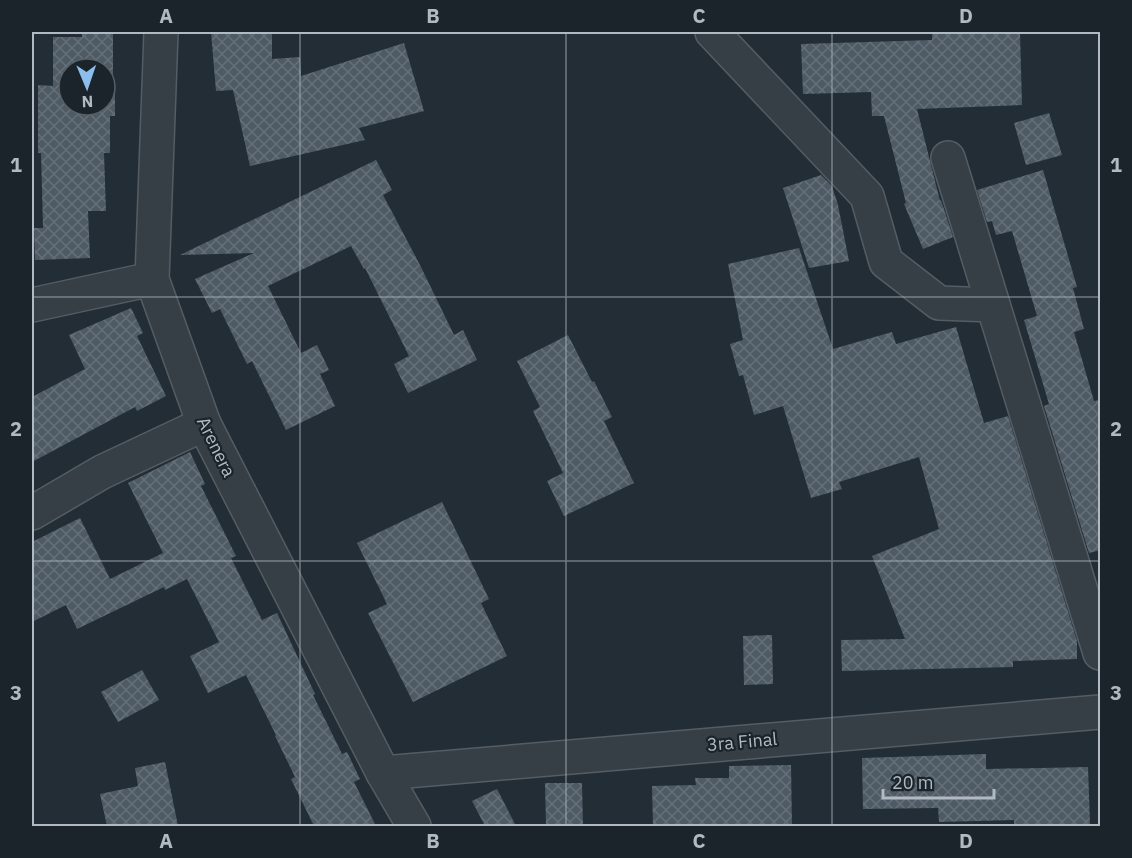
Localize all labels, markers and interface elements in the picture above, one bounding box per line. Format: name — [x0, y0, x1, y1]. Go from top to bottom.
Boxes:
text: A — [159, 2, 173, 29]
text: B — [426, 2, 440, 29]
text: C — [692, 2, 706, 29]
text: D — [959, 2, 973, 29]
north arrow — [57, 57, 117, 117]
text: N — [81, 92, 94, 112]
text: 1 — [10, 151, 22, 178]
text: 1 — [1110, 151, 1122, 178]
street label: Arenera — [192, 413, 241, 481]
text: 2 — [10, 415, 22, 442]
text: 2 — [1110, 415, 1122, 442]
text: 3 — [10, 679, 22, 706]
text: 3 — [1110, 679, 1122, 706]
street label: 3ra Final — [706, 727, 778, 756]
scale bar — [883, 762, 994, 800]
text: 20 m — [892, 771, 934, 794]
text: A — [159, 827, 173, 854]
text: B — [426, 827, 440, 854]
text: C — [692, 827, 706, 854]
text: D — [959, 827, 973, 854]

